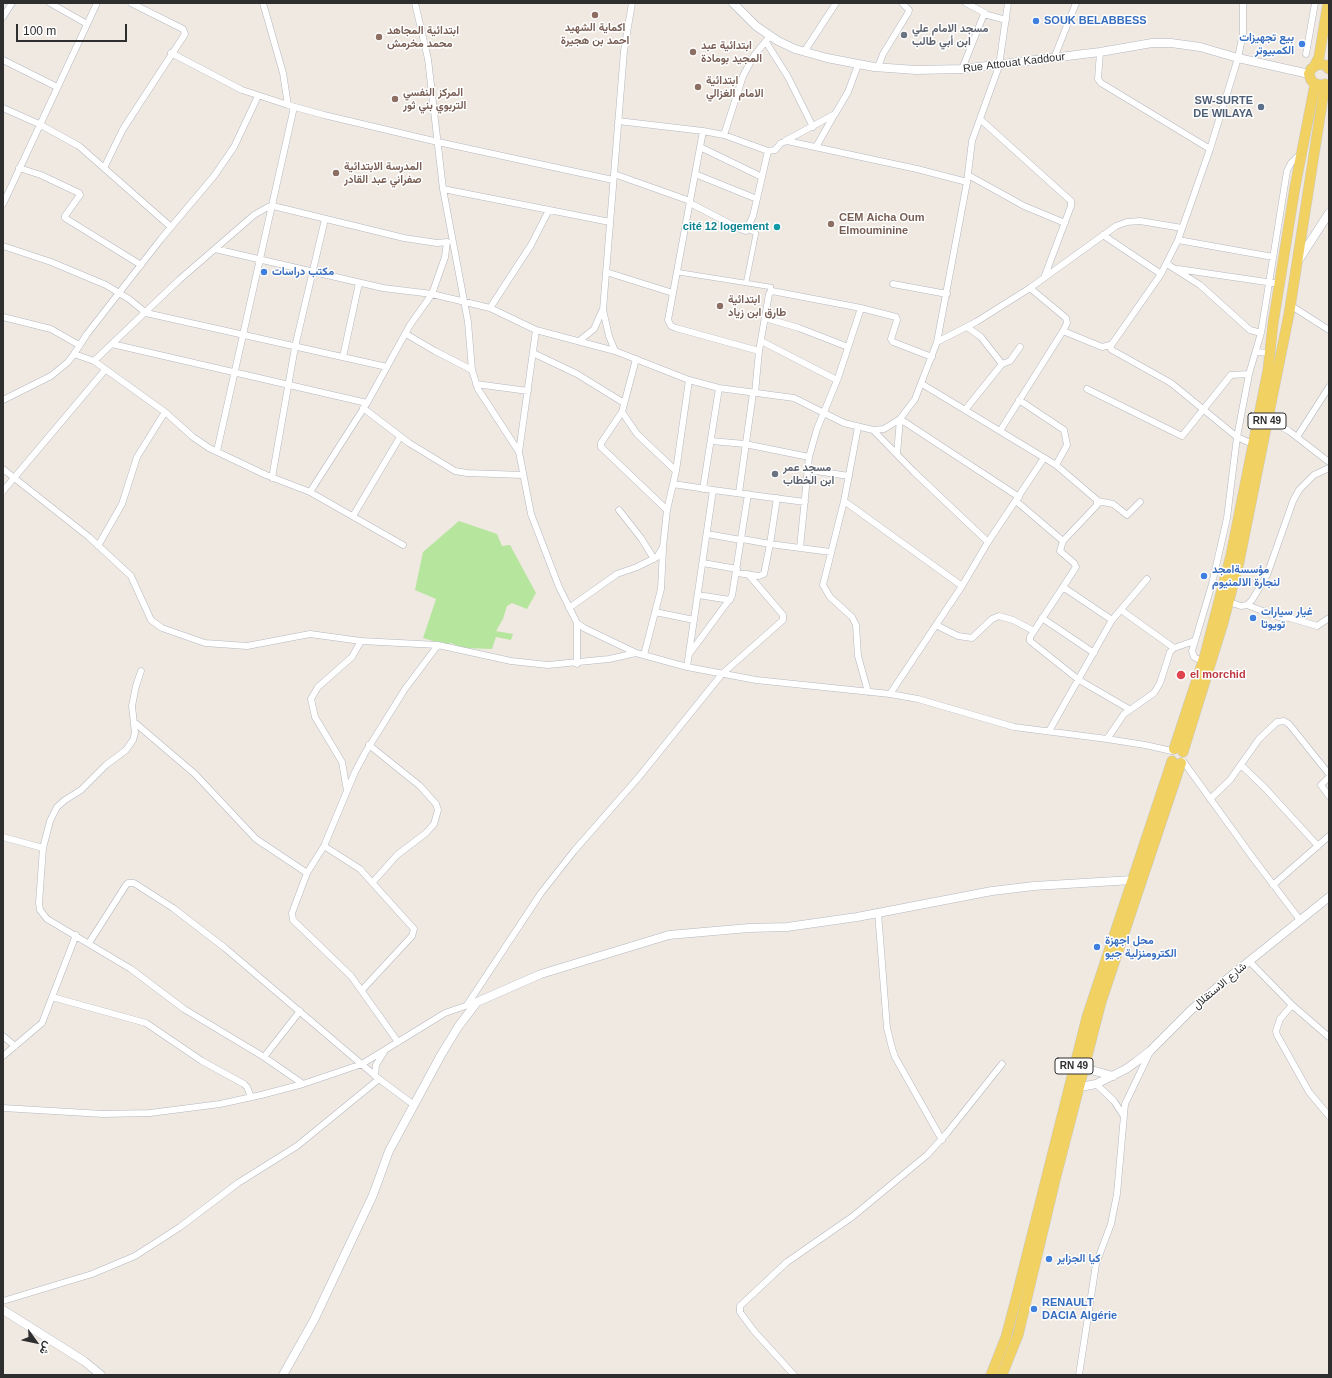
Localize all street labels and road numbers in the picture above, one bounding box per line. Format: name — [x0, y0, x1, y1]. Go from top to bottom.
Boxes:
street label: Rue Attouat Kaddour — [962, 50, 1066, 76]
road number: RN 49 — [1248, 413, 1286, 429]
street label: شارع الاستقلال — [1190, 960, 1250, 1012]
road number: RN 49 — [1055, 1058, 1093, 1074]

